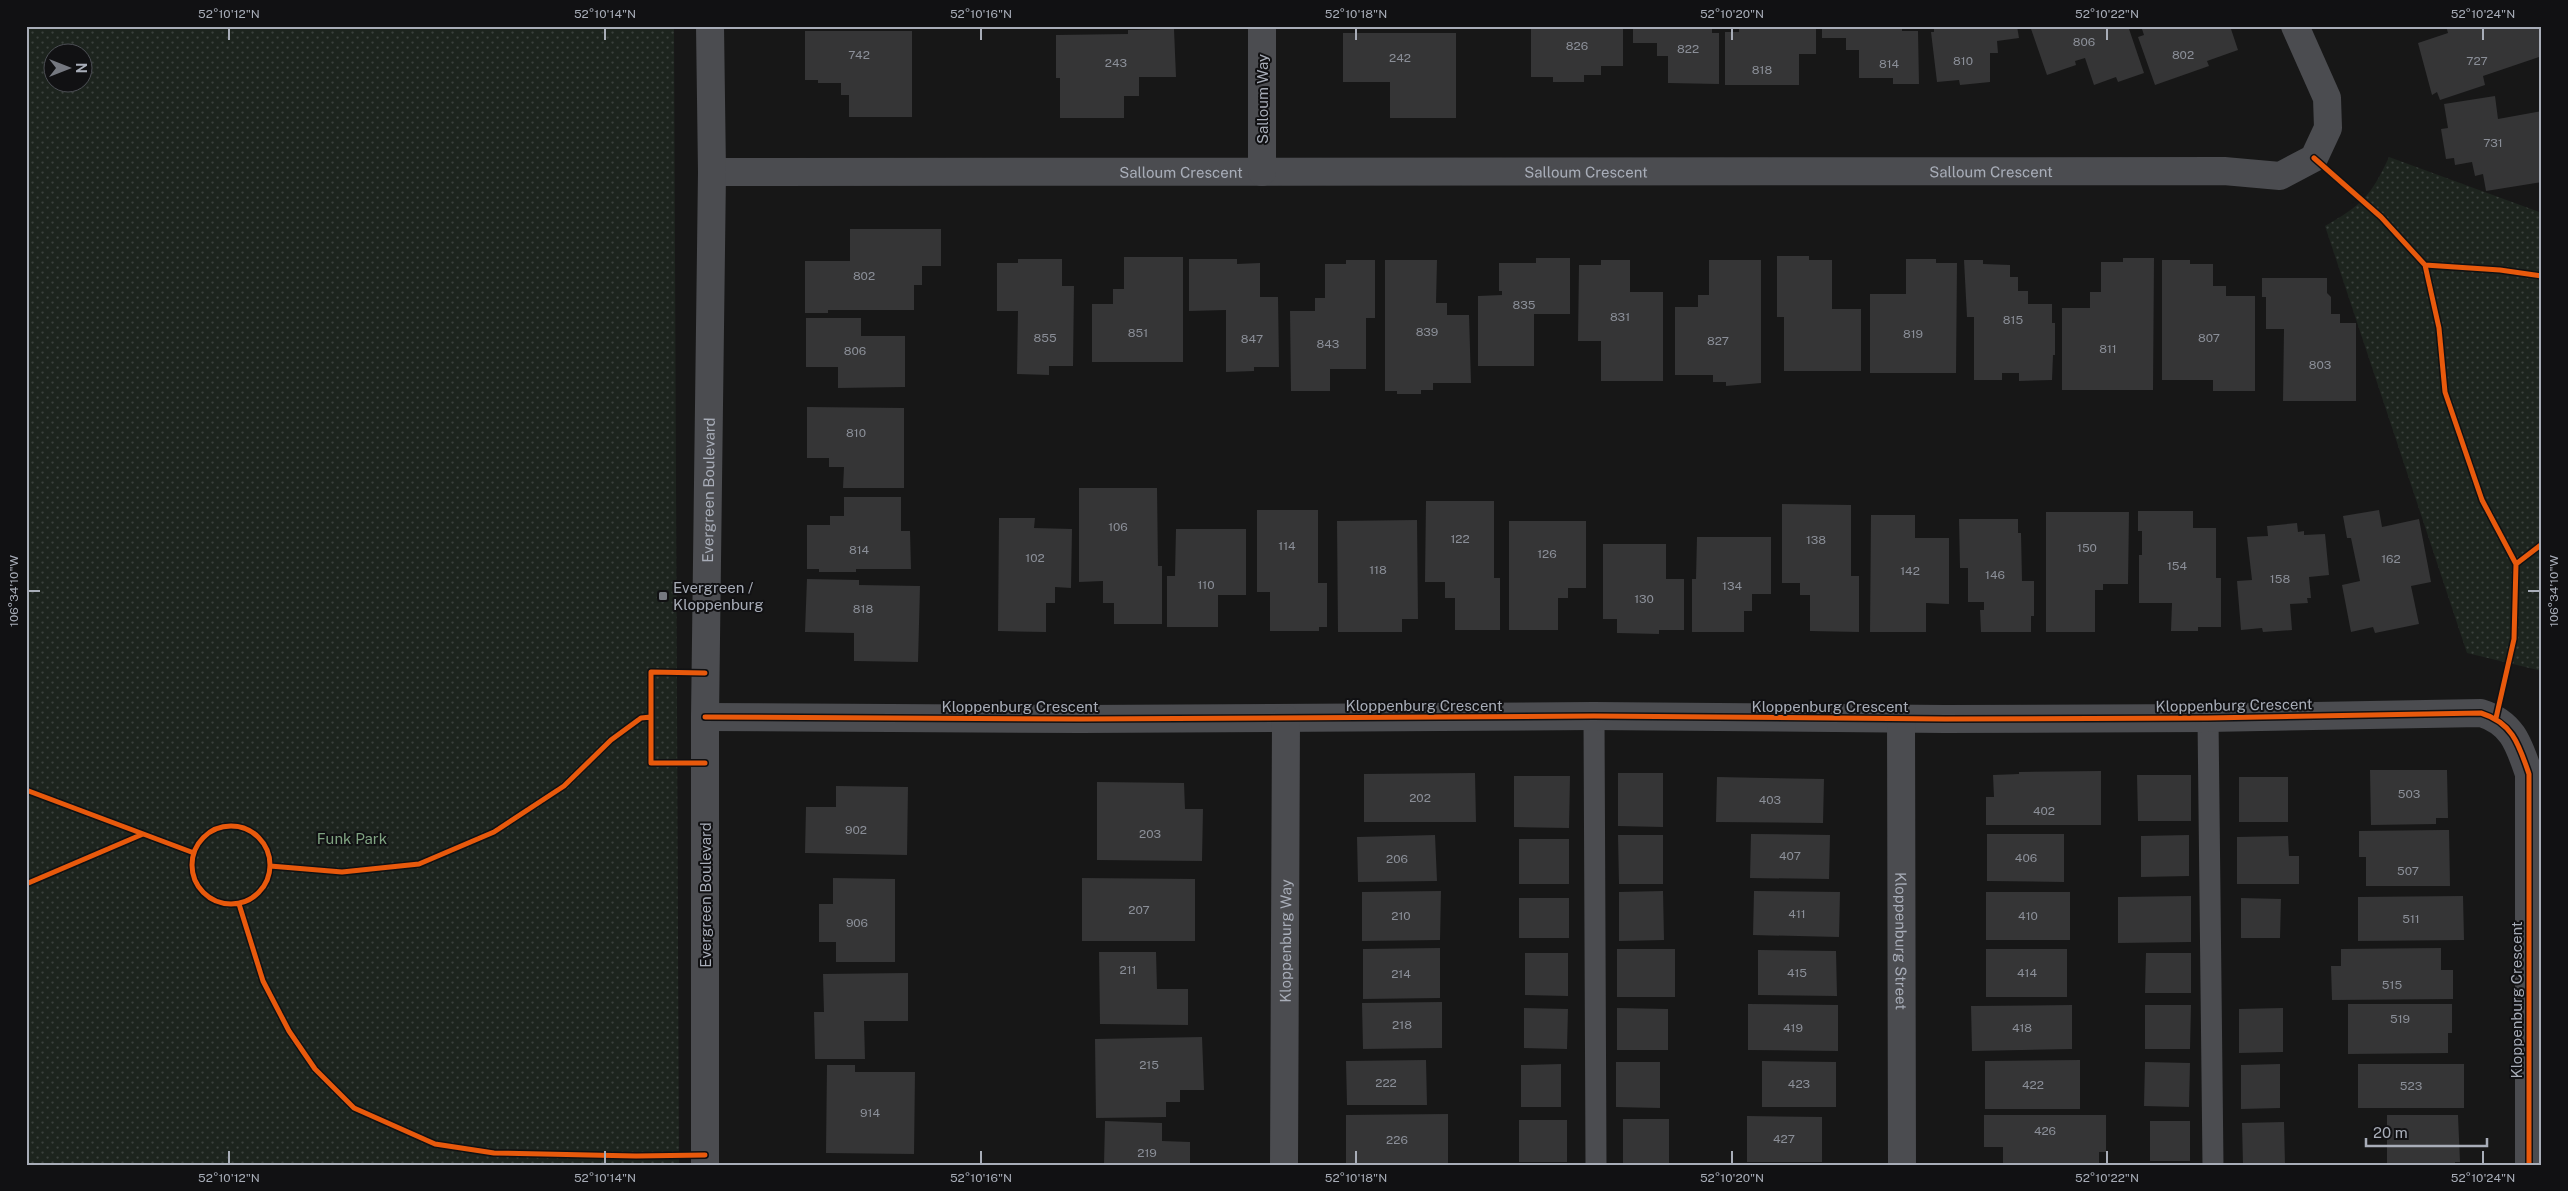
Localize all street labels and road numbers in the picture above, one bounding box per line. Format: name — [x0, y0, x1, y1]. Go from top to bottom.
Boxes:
street label: Salloum Way — [1254, 54, 1271, 144]
street label: Salloum Crescent — [1119, 163, 1243, 180]
street label: Salloum Crescent — [1524, 163, 1648, 180]
street label: Salloum Crescent — [1929, 163, 2053, 180]
street label: Evergreen Boulevard — [698, 417, 717, 563]
street label: Kloppenburg Crescent — [2155, 695, 2313, 715]
street label: Kloppenburg Crescent — [1345, 697, 1503, 714]
street label: Kloppenburg Crescent — [941, 698, 1099, 715]
street label: Kloppenburg Crescent — [1751, 698, 1909, 715]
street label: Evergreen Boulevard — [697, 822, 714, 968]
street label: Kloppenburg Street — [1893, 872, 1910, 1010]
street label: Kloppenburg Way — [1276, 879, 1294, 1003]
street label: Kloppenburg Crescent — [2508, 921, 2525, 1079]

